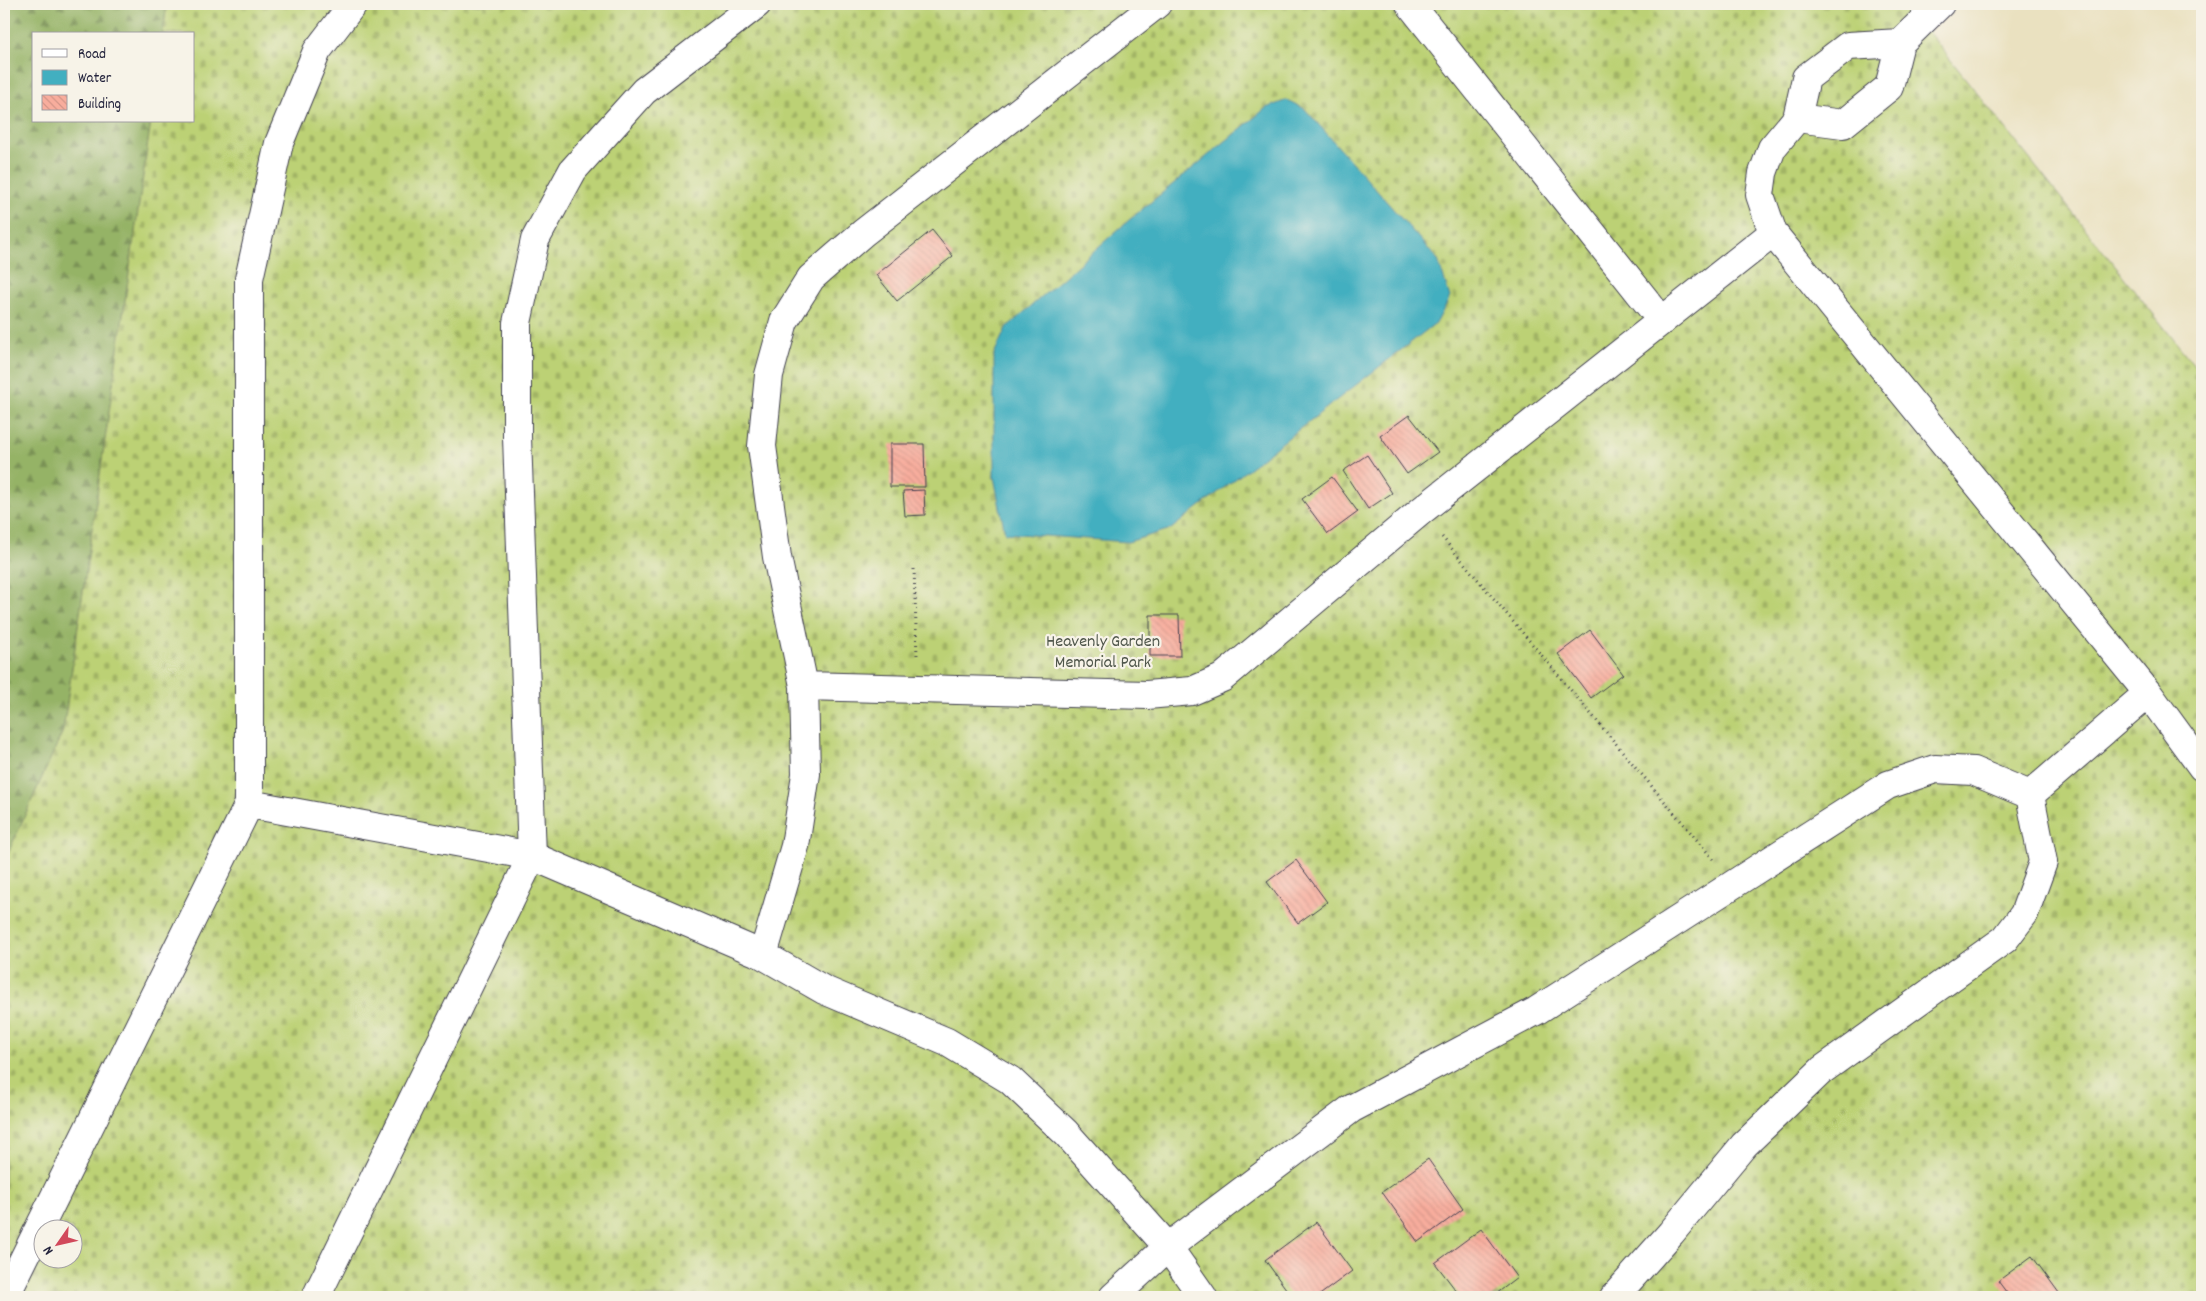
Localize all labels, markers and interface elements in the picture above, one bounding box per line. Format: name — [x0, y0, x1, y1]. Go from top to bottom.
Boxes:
legend — [32, 32, 195, 122]
text: Road — [78, 44, 106, 66]
text: Water — [78, 68, 112, 90]
text: Building — [78, 94, 121, 116]
park label: Heavenly Garden Memorial Park — [1046, 630, 1160, 676]
north arrow — [32, 1218, 82, 1268]
text: N — [39, 1242, 59, 1259]

